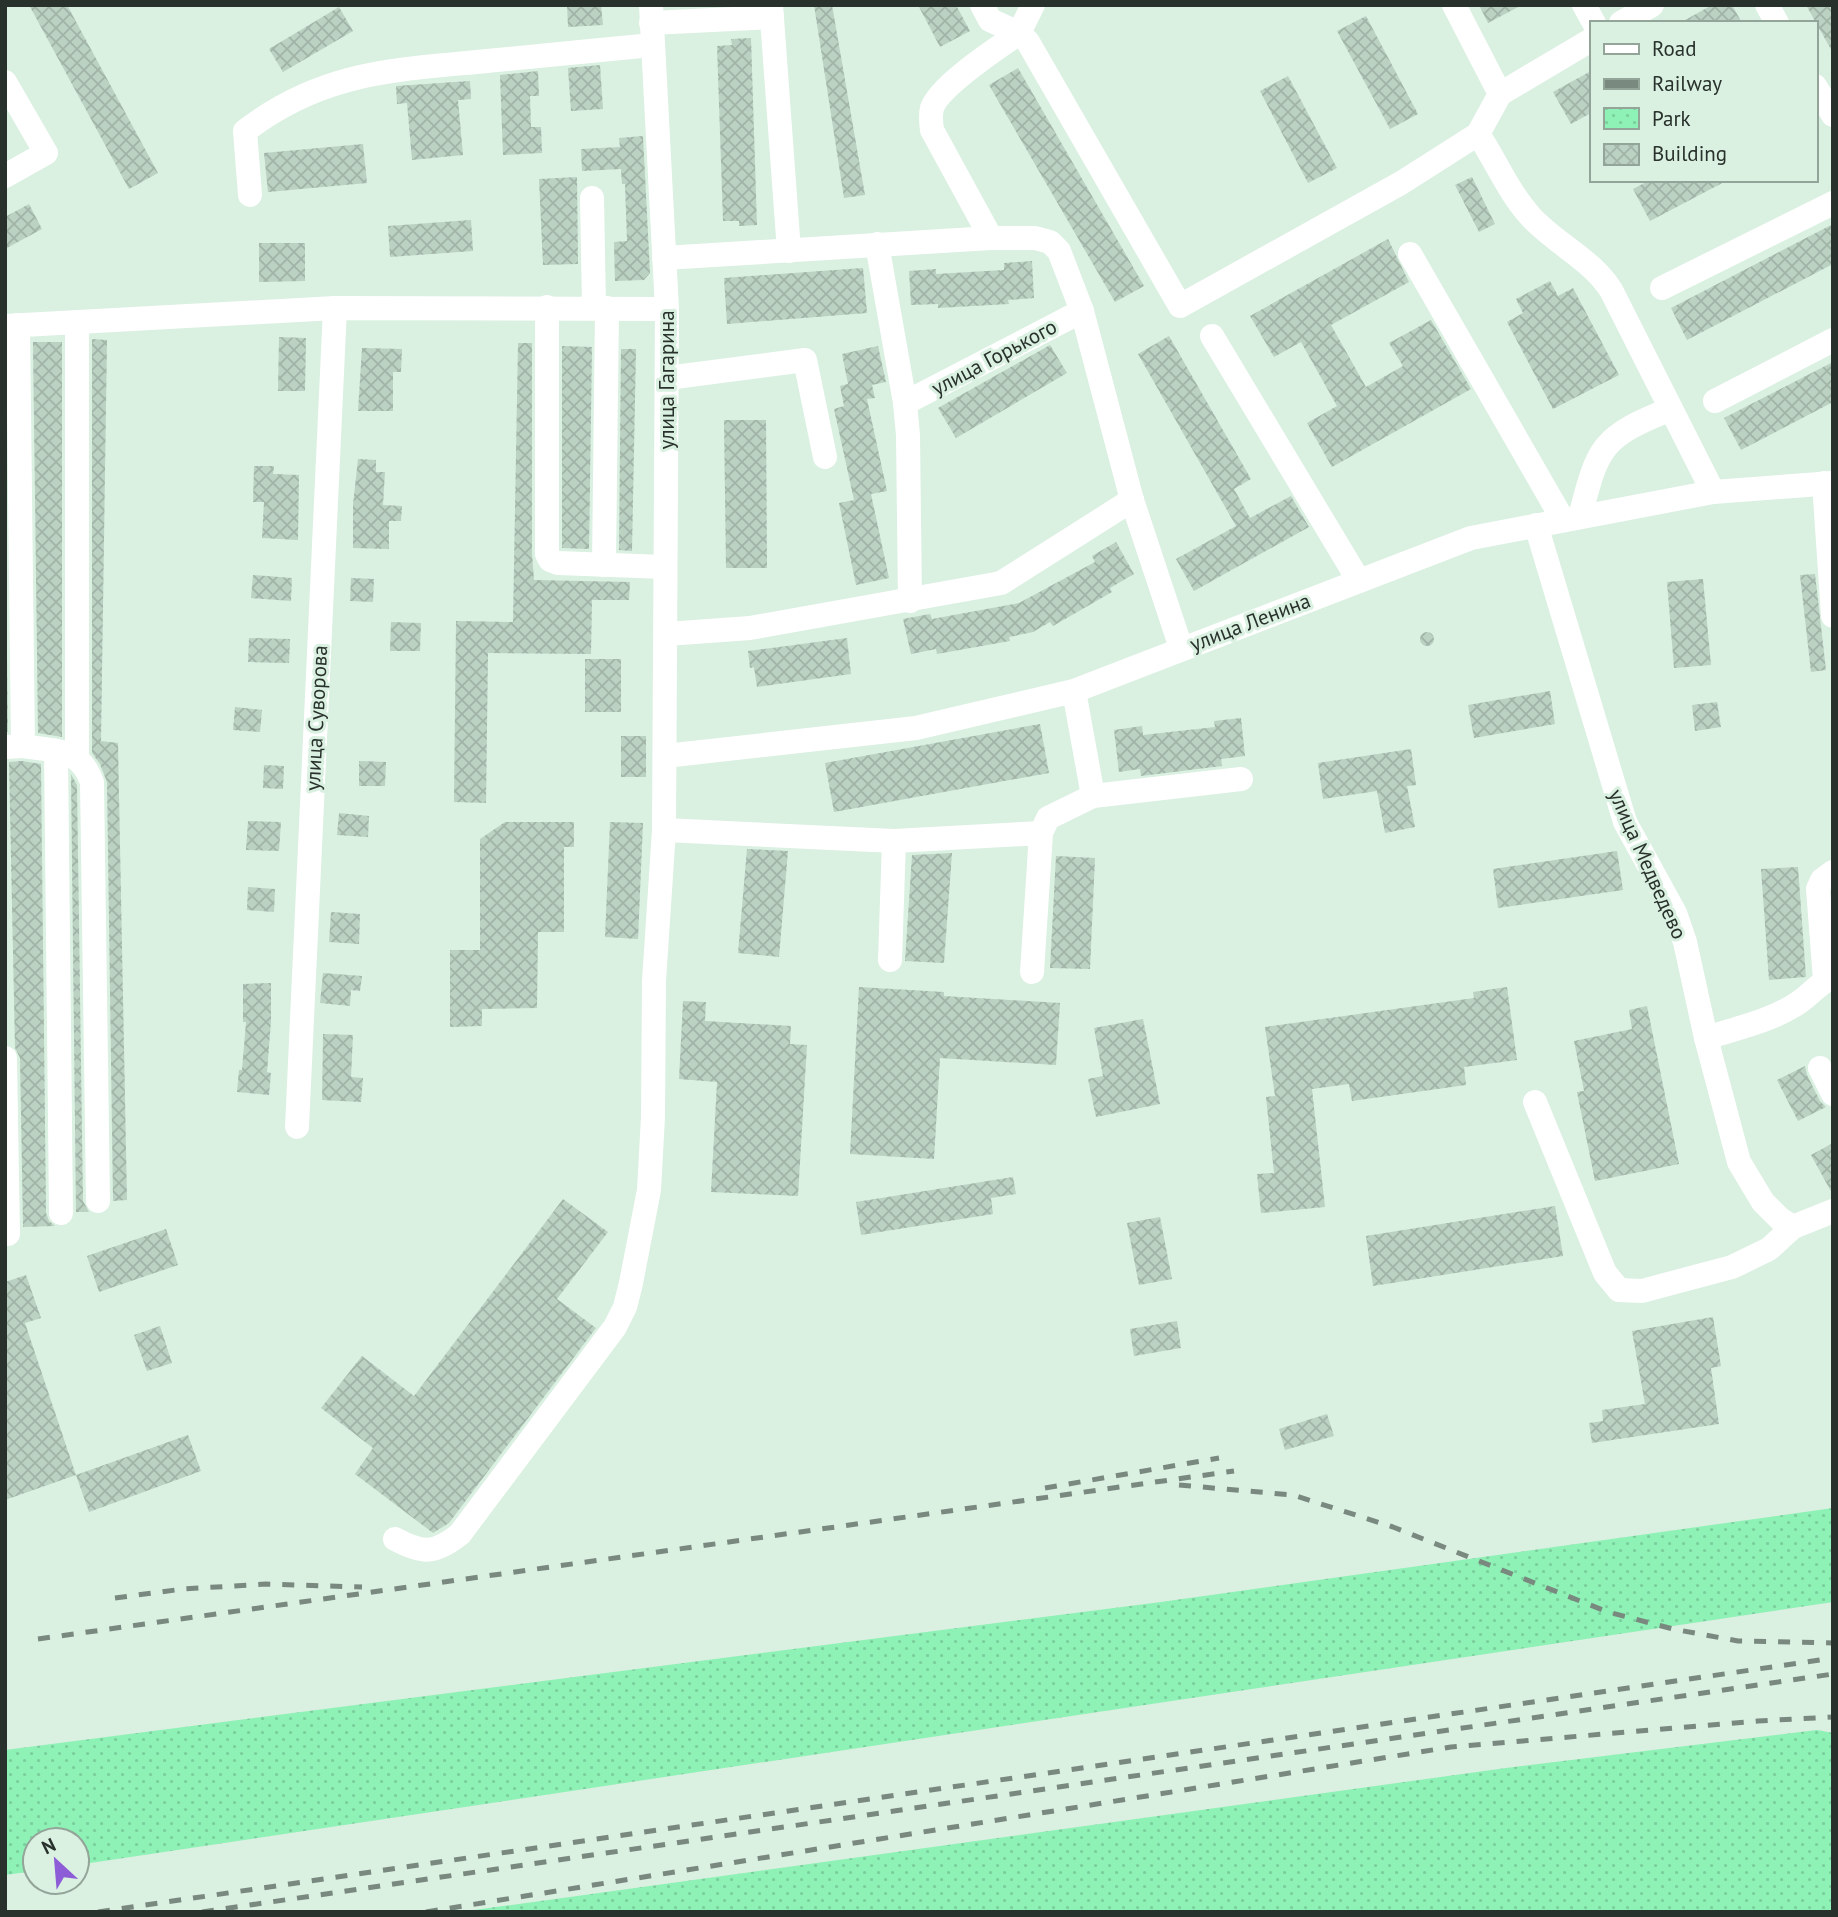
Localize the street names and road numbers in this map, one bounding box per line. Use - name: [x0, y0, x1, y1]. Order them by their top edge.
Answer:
- street label: улица Гагарина: [653, 310, 680, 450]
- street label: улица Горького: [927, 313, 1061, 401]
- street label: улица Ленина: [1186, 587, 1314, 657]
- street label: улица Суворова: [299, 644, 333, 792]
- street label: улица Медведево: [1603, 785, 1693, 943]

